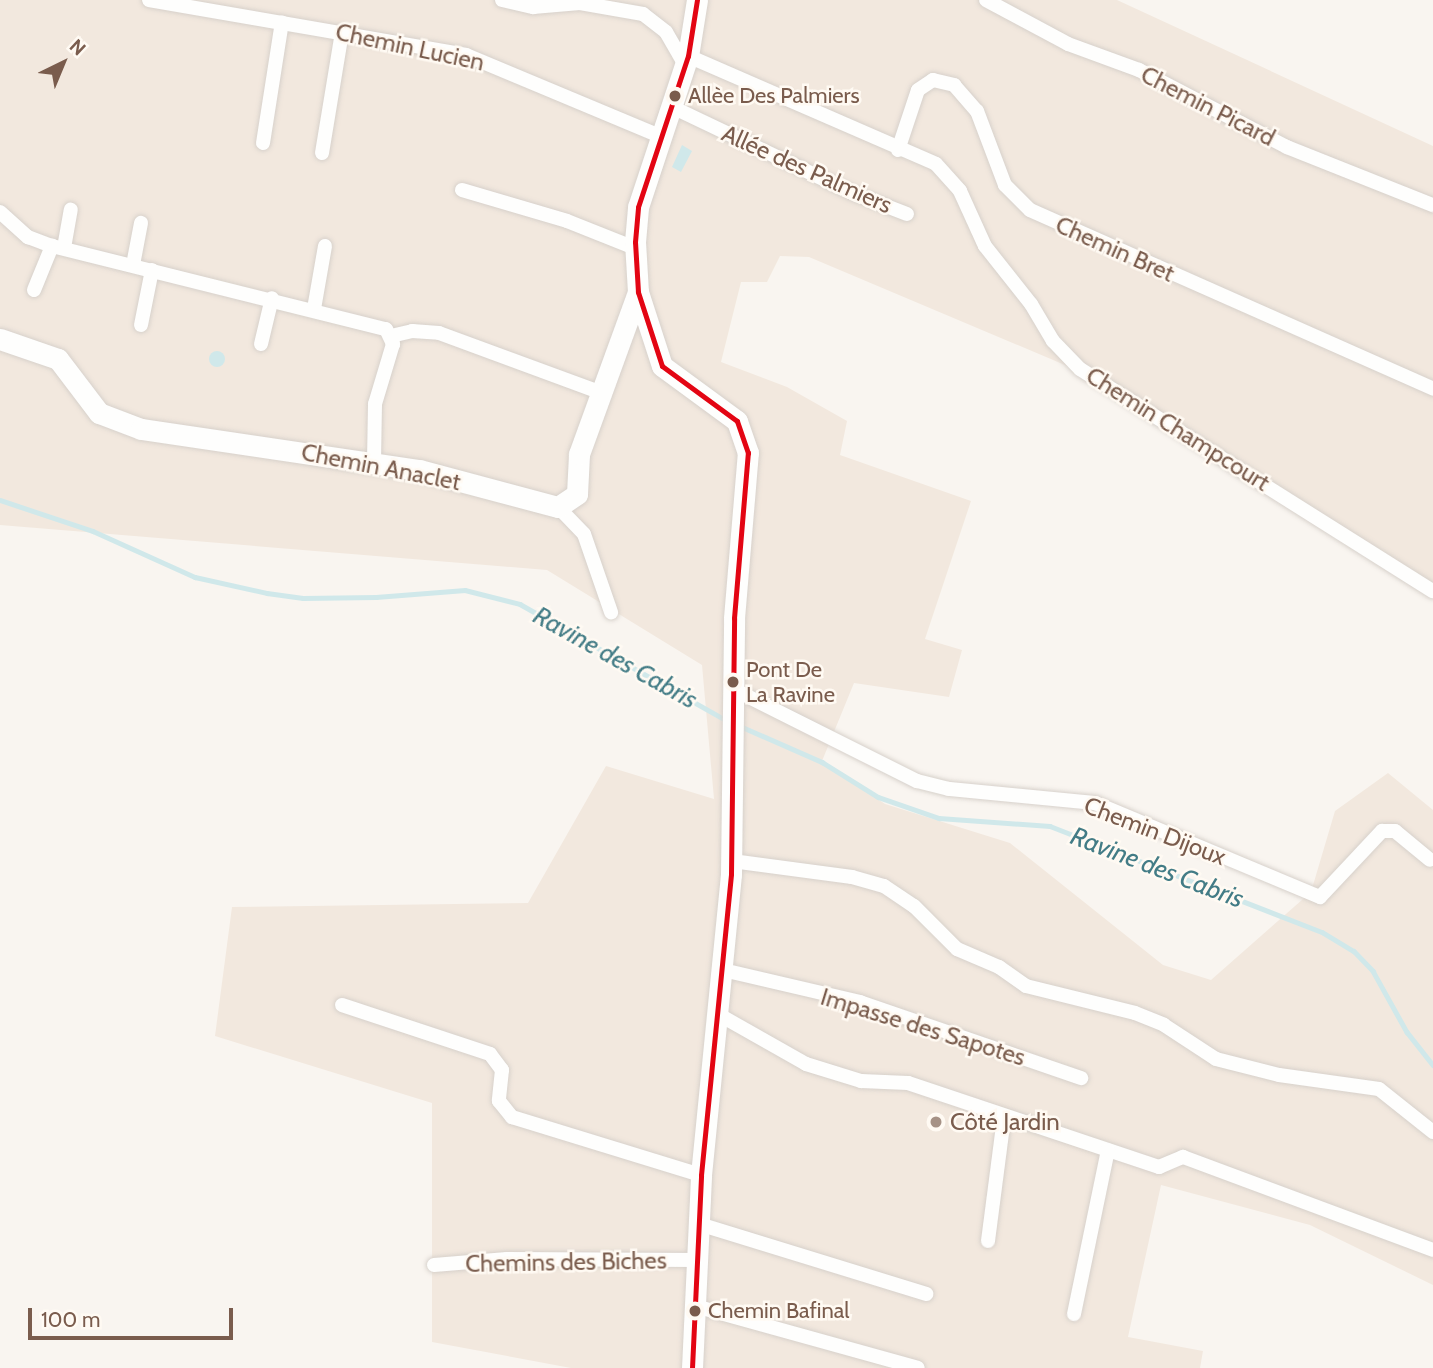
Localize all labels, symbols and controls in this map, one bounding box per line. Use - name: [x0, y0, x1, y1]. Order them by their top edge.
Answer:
- street label: Chemin Lucien: [333, 17, 487, 77]
- north arrow: [28, 28, 98, 98]
- text: N: [65, 34, 90, 60]
- street label: Chemin Picard: [1136, 60, 1280, 152]
- place label: Allèe Des Palmiers: [688, 83, 860, 109]
- marker: Allèe Des Palmiers: [668, 89, 682, 103]
- street label: Allée des Palmiers: [717, 119, 897, 219]
- street label: Chemin Bret: [1051, 210, 1179, 288]
- street label: Chemin Champcourt: [1081, 361, 1275, 497]
- street label: Chemin Anaclet: [299, 437, 463, 497]
- water label: Ravine des Cabris: [528, 600, 702, 716]
- place label: Pont De La Ravine: [746, 656, 835, 708]
- marker: Pont De La Ravine: [726, 675, 740, 689]
- street label: Chemin Dijoux: [1080, 791, 1230, 871]
- water label: Ravine des Cabris: [1066, 821, 1248, 915]
- street label: Impasse des Sapotes: [817, 982, 1029, 1072]
- place label: Côté Jardin: [950, 1108, 1060, 1136]
- marker: Côté Jardin: [928, 1114, 944, 1130]
- street label: Chemins des Biches: [465, 1246, 667, 1278]
- scale bar: [32, 1294, 236, 1338]
- place label: Chemin Bafinal: [708, 1298, 850, 1324]
- marker: Chemin Bafinal: [688, 1304, 702, 1318]
- text: 100 m: [41, 1307, 100, 1332]

